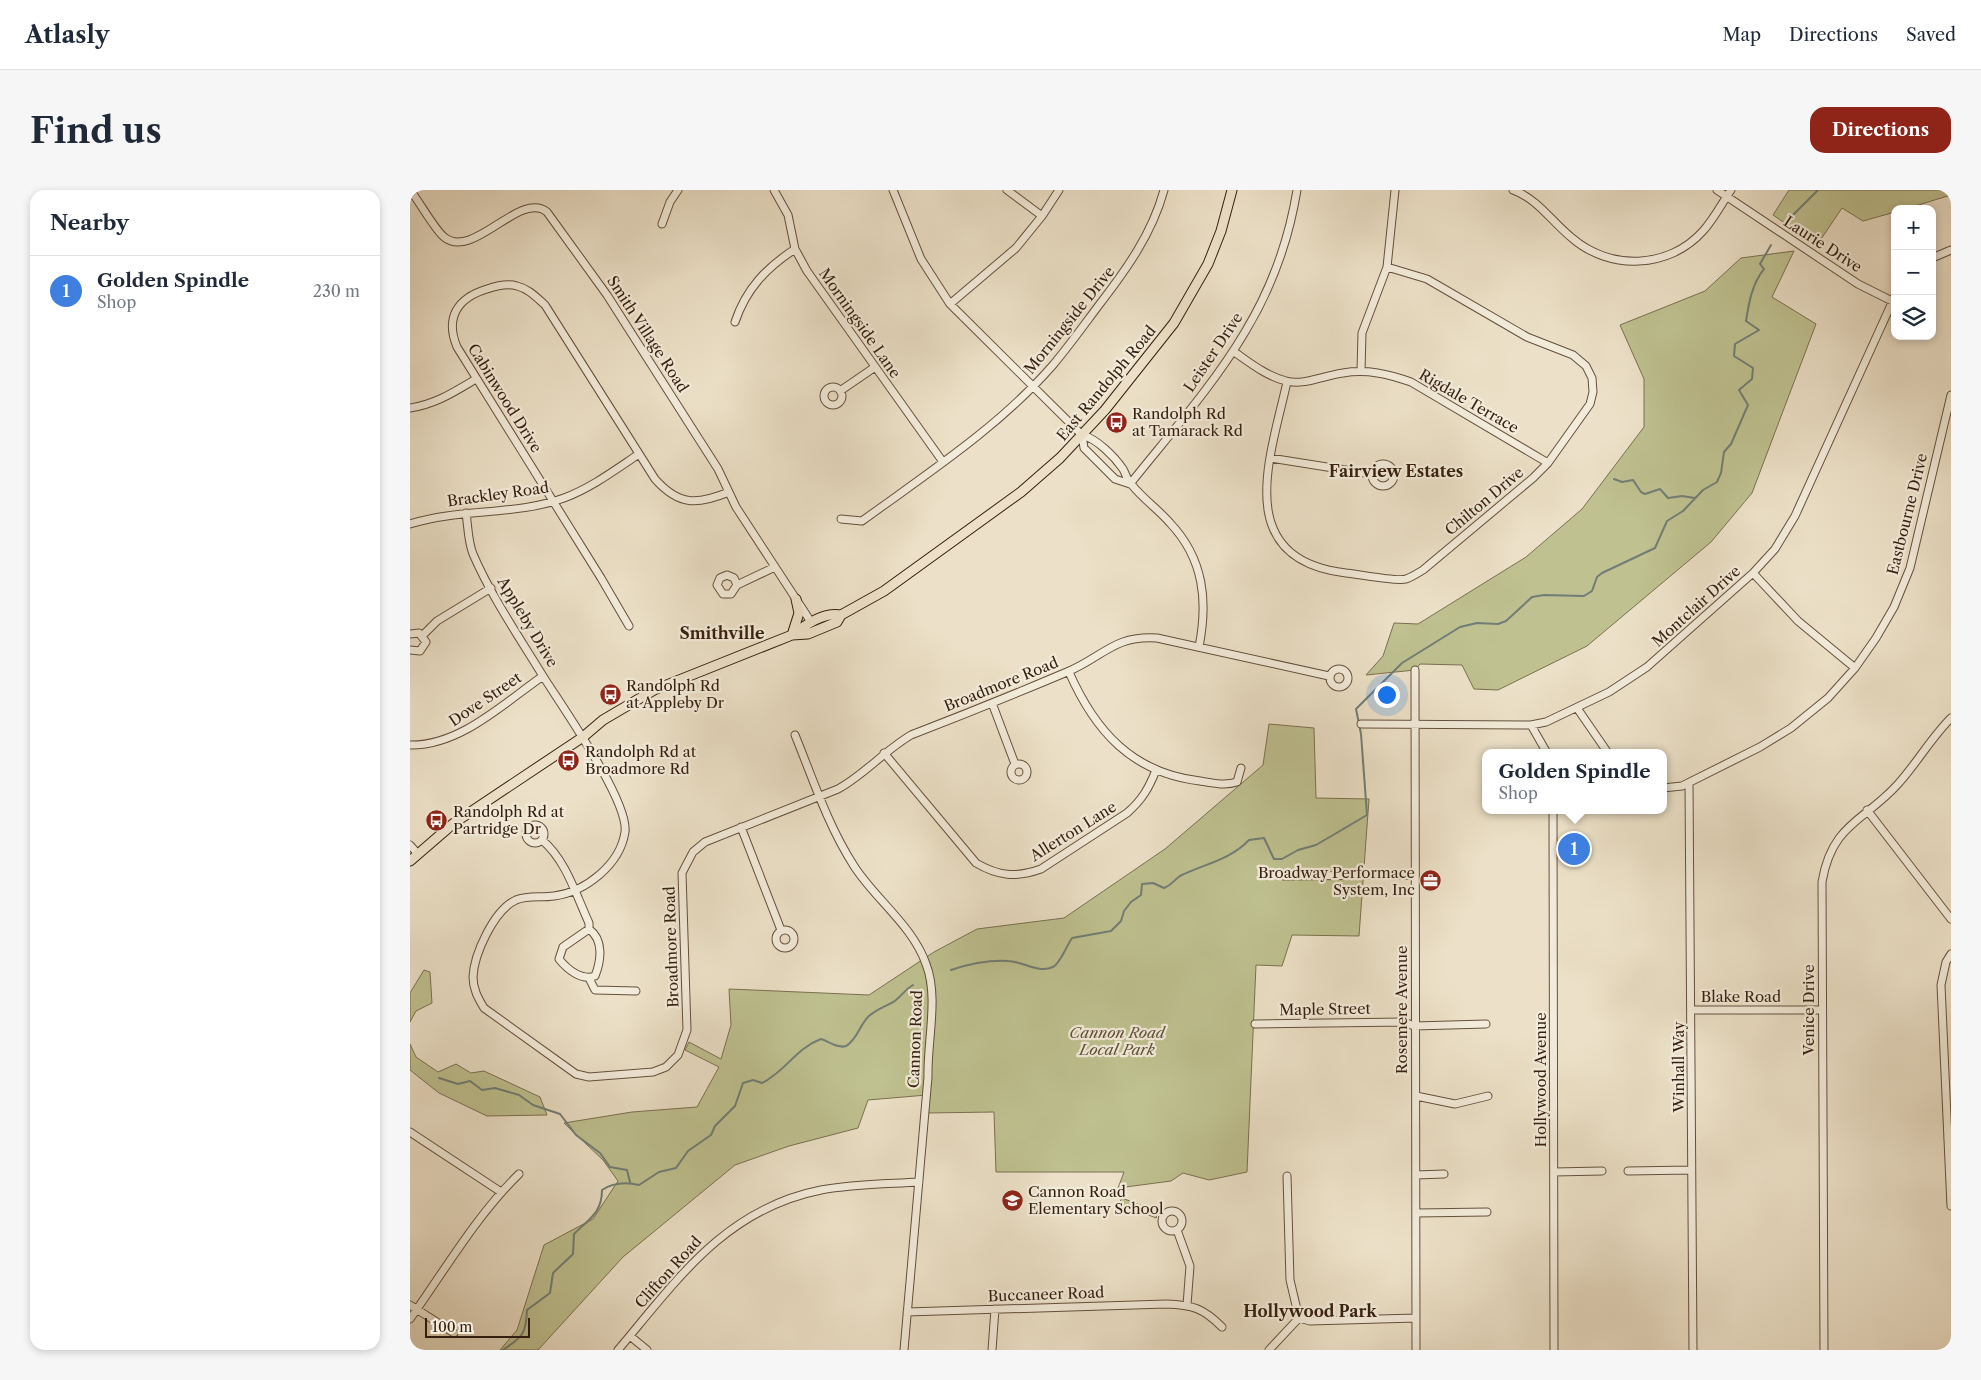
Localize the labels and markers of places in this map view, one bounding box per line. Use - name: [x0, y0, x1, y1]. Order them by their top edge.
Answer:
- place label: Randolph Rd at Tamarack Rd: [1132, 404, 1243, 440]
- bus stop icon: Randolph Rd at Tamarack Rd: [1104, 410, 1128, 434]
- place label: Randolph Rd at Appleby Dr: [626, 676, 725, 712]
- bus stop icon: Randolph Rd at Appleby Dr: [598, 682, 622, 706]
- place label: Randolph Rd at Broadmore Rd: [585, 742, 697, 778]
- bus stop icon: Randolph Rd at Broadmore Rd: [557, 748, 581, 772]
- place label: Randolph Rd at Partridge Dr: [453, 802, 565, 838]
- bus stop icon: Randolph Rd at Partridge Dr: [425, 808, 449, 832]
- pin: 1: [1558, 830, 1590, 868]
- place label: Broadway Performace System, Inc: [1258, 863, 1415, 899]
- office icon: Broadway Performace System, Inc: [1419, 869, 1443, 893]
- place label: Cannon Road Elementary School: [1028, 1182, 1164, 1218]
- school or university icon: Cannon Road Elementary School: [1000, 1188, 1024, 1212]

